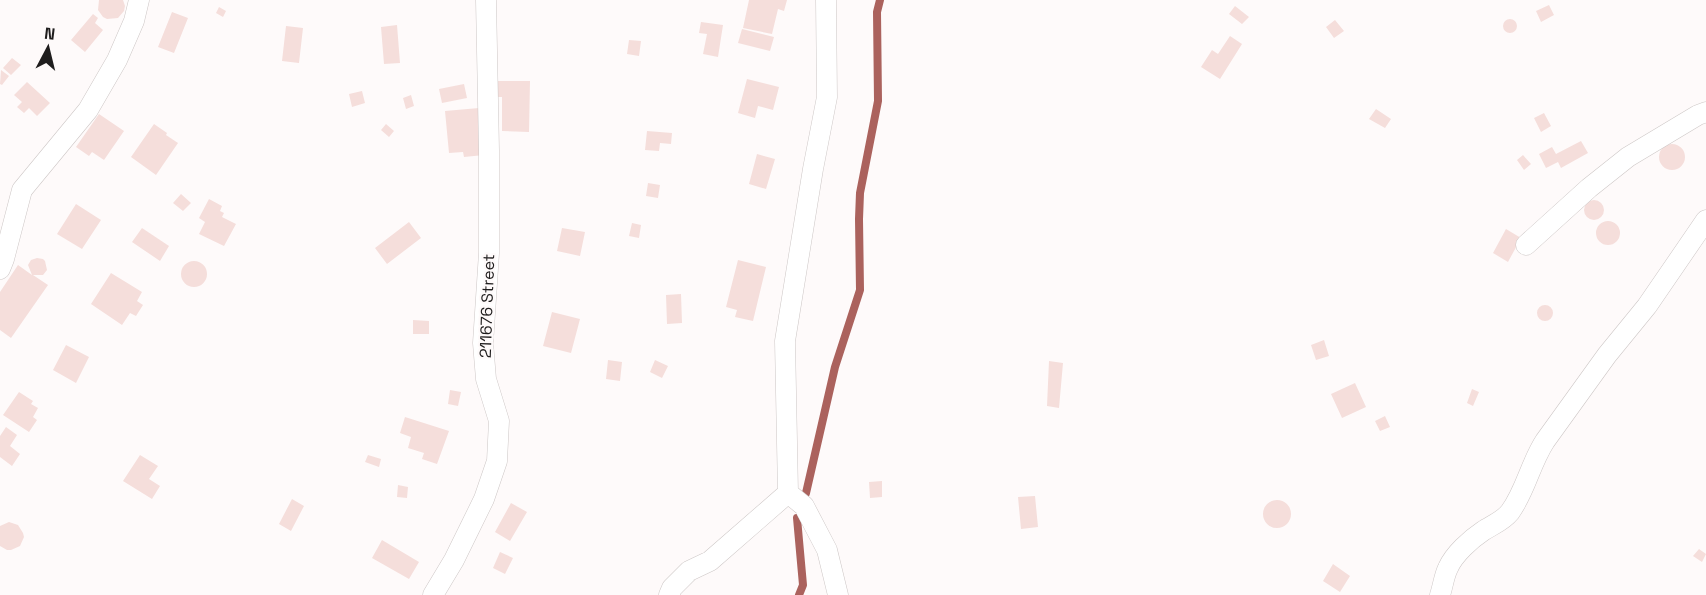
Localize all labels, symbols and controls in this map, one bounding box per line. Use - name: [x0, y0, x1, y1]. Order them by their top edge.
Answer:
- north arrow: [18, 18, 78, 78]
- text: N: [43, 23, 56, 45]
- street label: 211676 Street: [475, 254, 499, 358]

